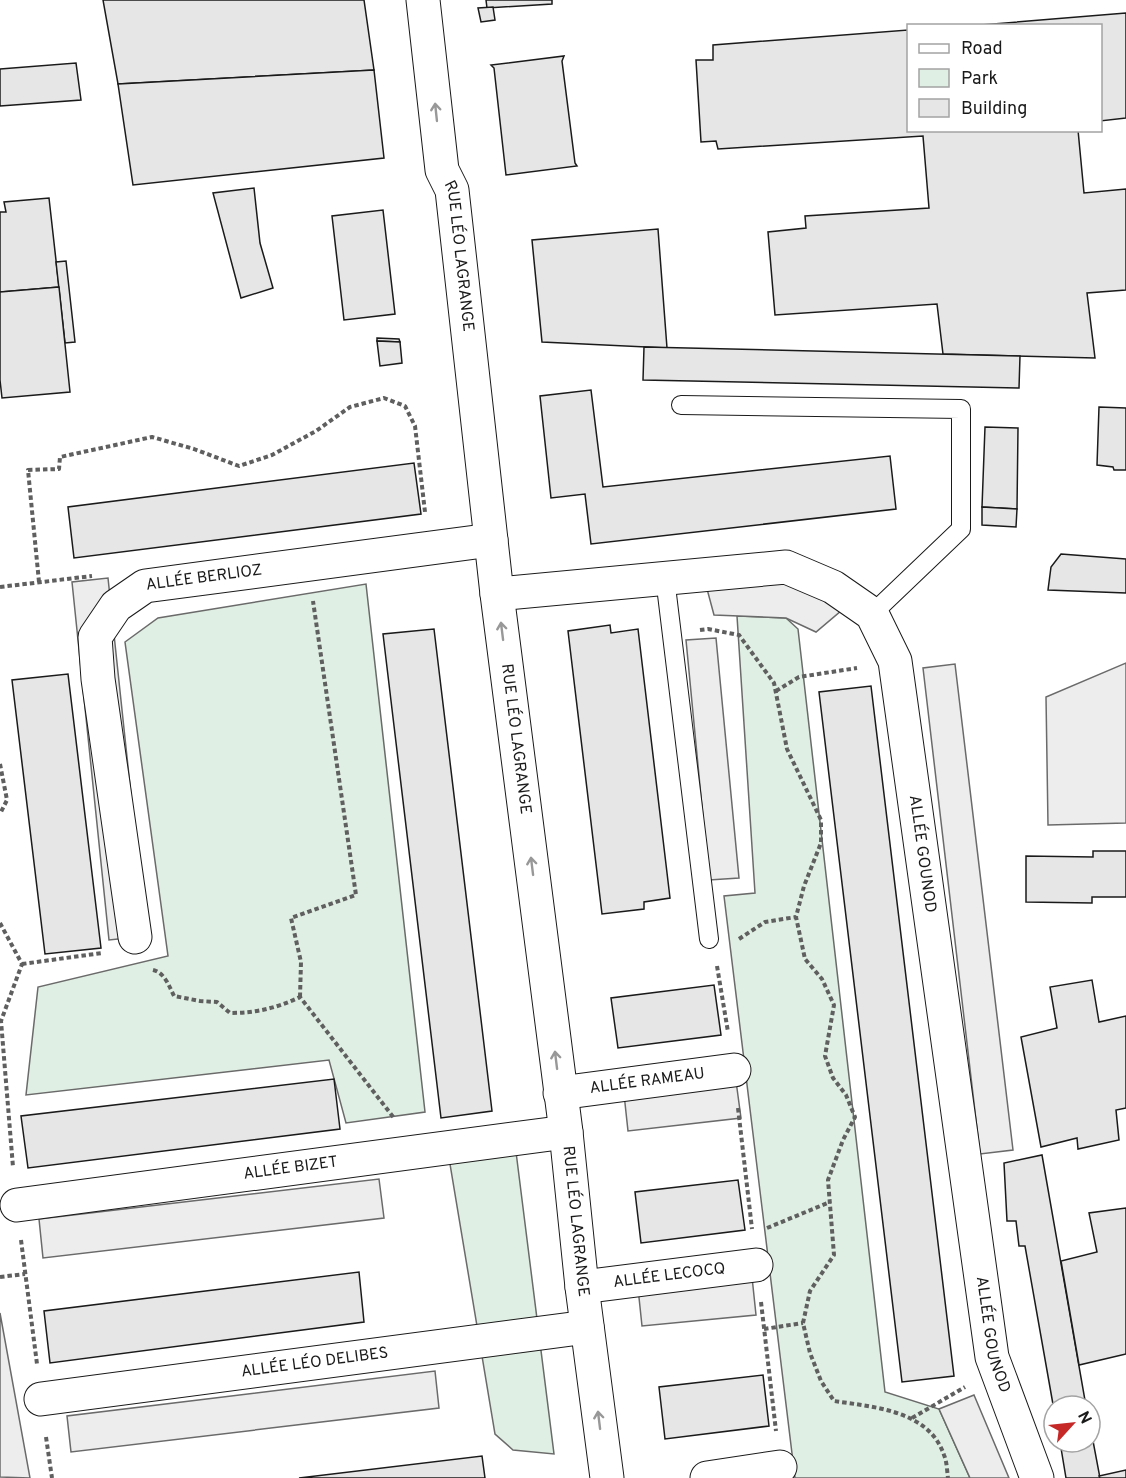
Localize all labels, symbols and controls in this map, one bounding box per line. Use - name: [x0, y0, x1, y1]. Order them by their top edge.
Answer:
- legend: [907, 24, 1102, 132]
- text: Road: [961, 38, 1003, 61]
- text: Park: [961, 68, 998, 91]
- text: Building: [961, 98, 1027, 121]
- one-way arrow: [430, 103, 441, 123]
- street label: RUE LÉO LAGRANGE: [439, 177, 478, 333]
- street label: ALLÉE BERLIOZ: [145, 561, 263, 596]
- one-way arrow: [496, 622, 507, 641]
- street label: RUE LÉO LAGRANGE: [496, 662, 535, 815]
- street label: ALLÉE GOUNOD: [904, 794, 940, 914]
- one-way arrow: [526, 857, 537, 877]
- one-way arrow: [550, 1050, 561, 1070]
- street label: ALLÉE RAMEAU: [589, 1064, 706, 1099]
- street label: RUE LÉO LAGRANGE: [557, 1145, 593, 1298]
- street label: ALLÉE BIZET: [242, 1152, 339, 1185]
- street label: ALLÉE LECOCQ: [612, 1259, 727, 1293]
- street label: ALLÉE GOUNOD: [971, 1275, 1014, 1396]
- street label: ALLÉE LÉO DELIBES: [240, 1343, 389, 1383]
- north arrow: [1042, 1394, 1102, 1454]
- text: N: [1072, 1408, 1095, 1428]
- one-way arrow: [594, 1411, 605, 1430]

